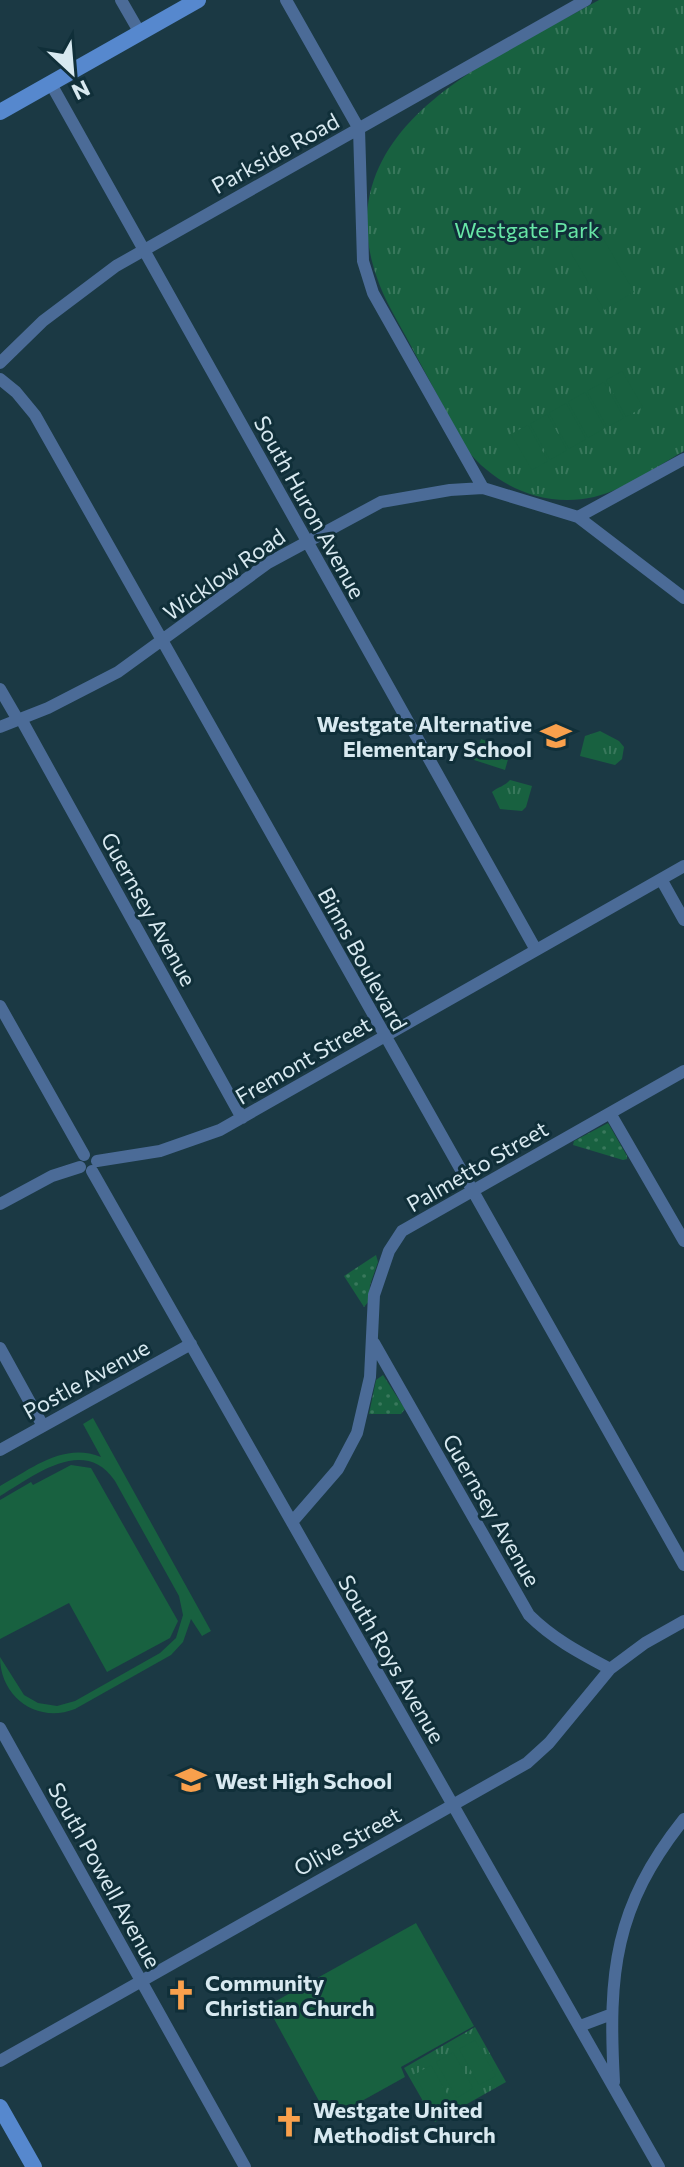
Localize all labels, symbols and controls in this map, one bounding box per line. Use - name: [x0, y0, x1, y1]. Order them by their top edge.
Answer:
- north arrow: [32, 32, 112, 112]
- text: N: [68, 75, 94, 106]
- street label: Parkside Road: [207, 107, 343, 199]
- park label: Westgate Park: [454, 216, 600, 243]
- street label: South Huron Avenue: [249, 411, 371, 603]
- street label: Wicklow Road: [158, 522, 290, 626]
- place label: Westgate Alternative Elementary School: [316, 710, 532, 762]
- school or university icon: Westgate Alternative Elementary School: [539, 719, 573, 753]
- street label: Guernsey Avenue: [96, 827, 202, 991]
- street label: Binns Boulevard: [313, 883, 413, 1035]
- street label: Fremont Street: [230, 1010, 376, 1110]
- street label: Palmetto Street: [401, 1115, 553, 1217]
- street label: Postle Avenue: [18, 1333, 154, 1425]
- street label: Guernsey Avenue: [437, 1429, 547, 1591]
- street label: South Roys Avenue: [333, 1570, 451, 1748]
- school or university icon: West High School: [174, 1763, 208, 1797]
- place label: West High School: [215, 1767, 392, 1794]
- street label: South Powell Avenue: [43, 1778, 167, 1972]
- street label: Olive Street: [289, 1801, 405, 1881]
- place label: Community Christian Church: [205, 1969, 375, 2021]
- church icon: Community Christian Church: [164, 1978, 198, 2012]
- place label: Westgate United Methodist Church: [313, 2096, 496, 2148]
- church icon: Westgate United Methodist Church: [272, 2105, 306, 2139]

